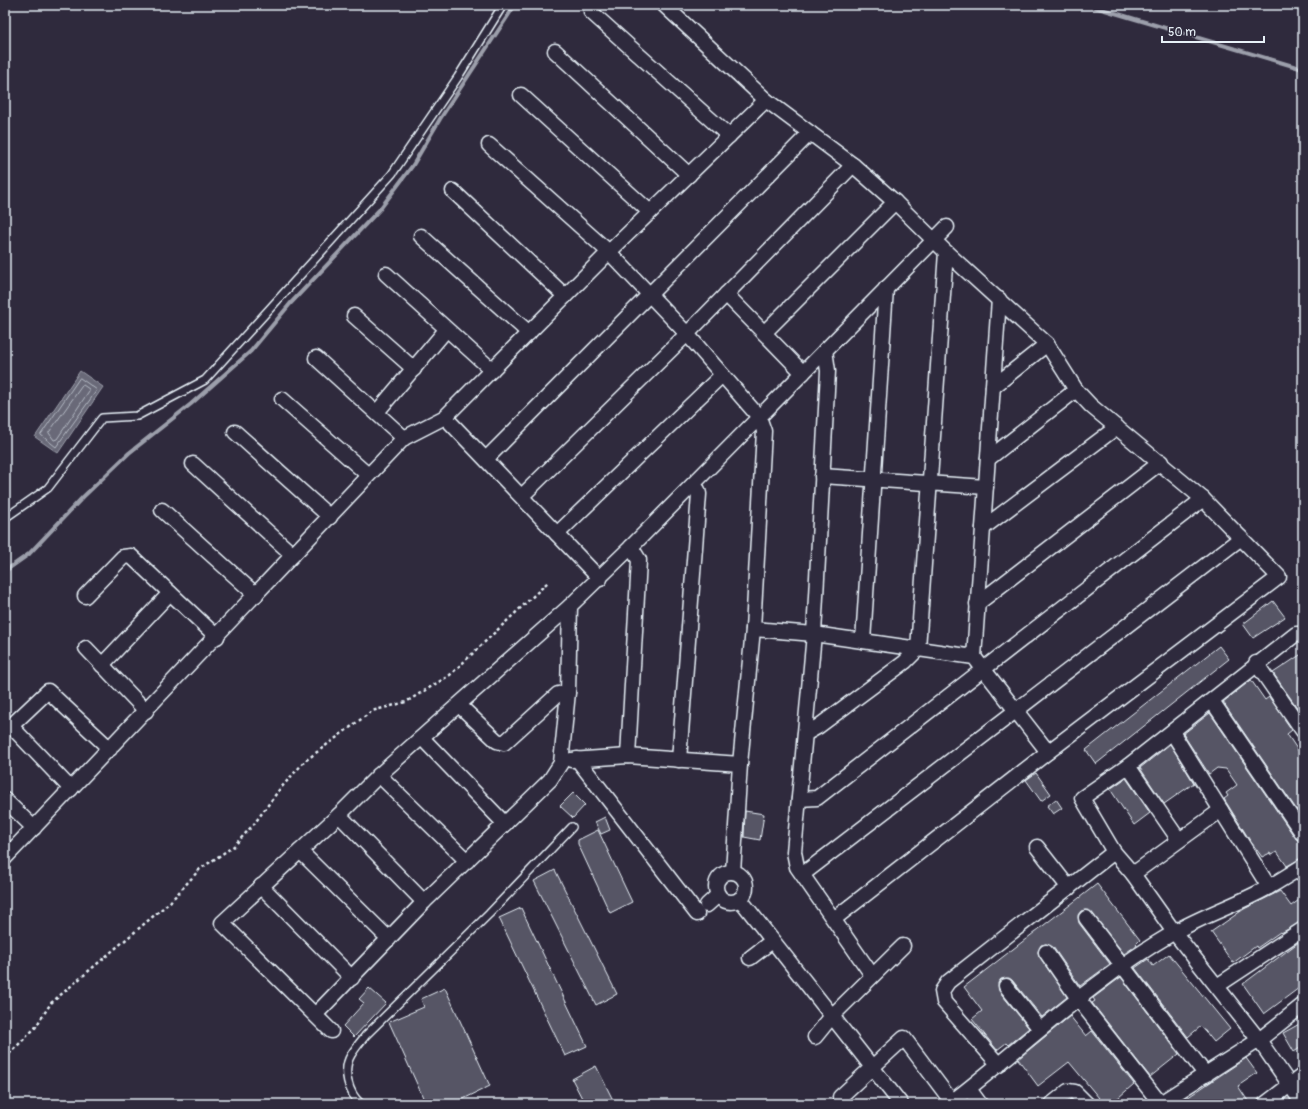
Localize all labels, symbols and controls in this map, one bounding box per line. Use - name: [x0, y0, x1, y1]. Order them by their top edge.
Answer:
- scale bar: [1162, 18, 1264, 44]
- text: 50 m: [1168, 25, 1196, 40]

